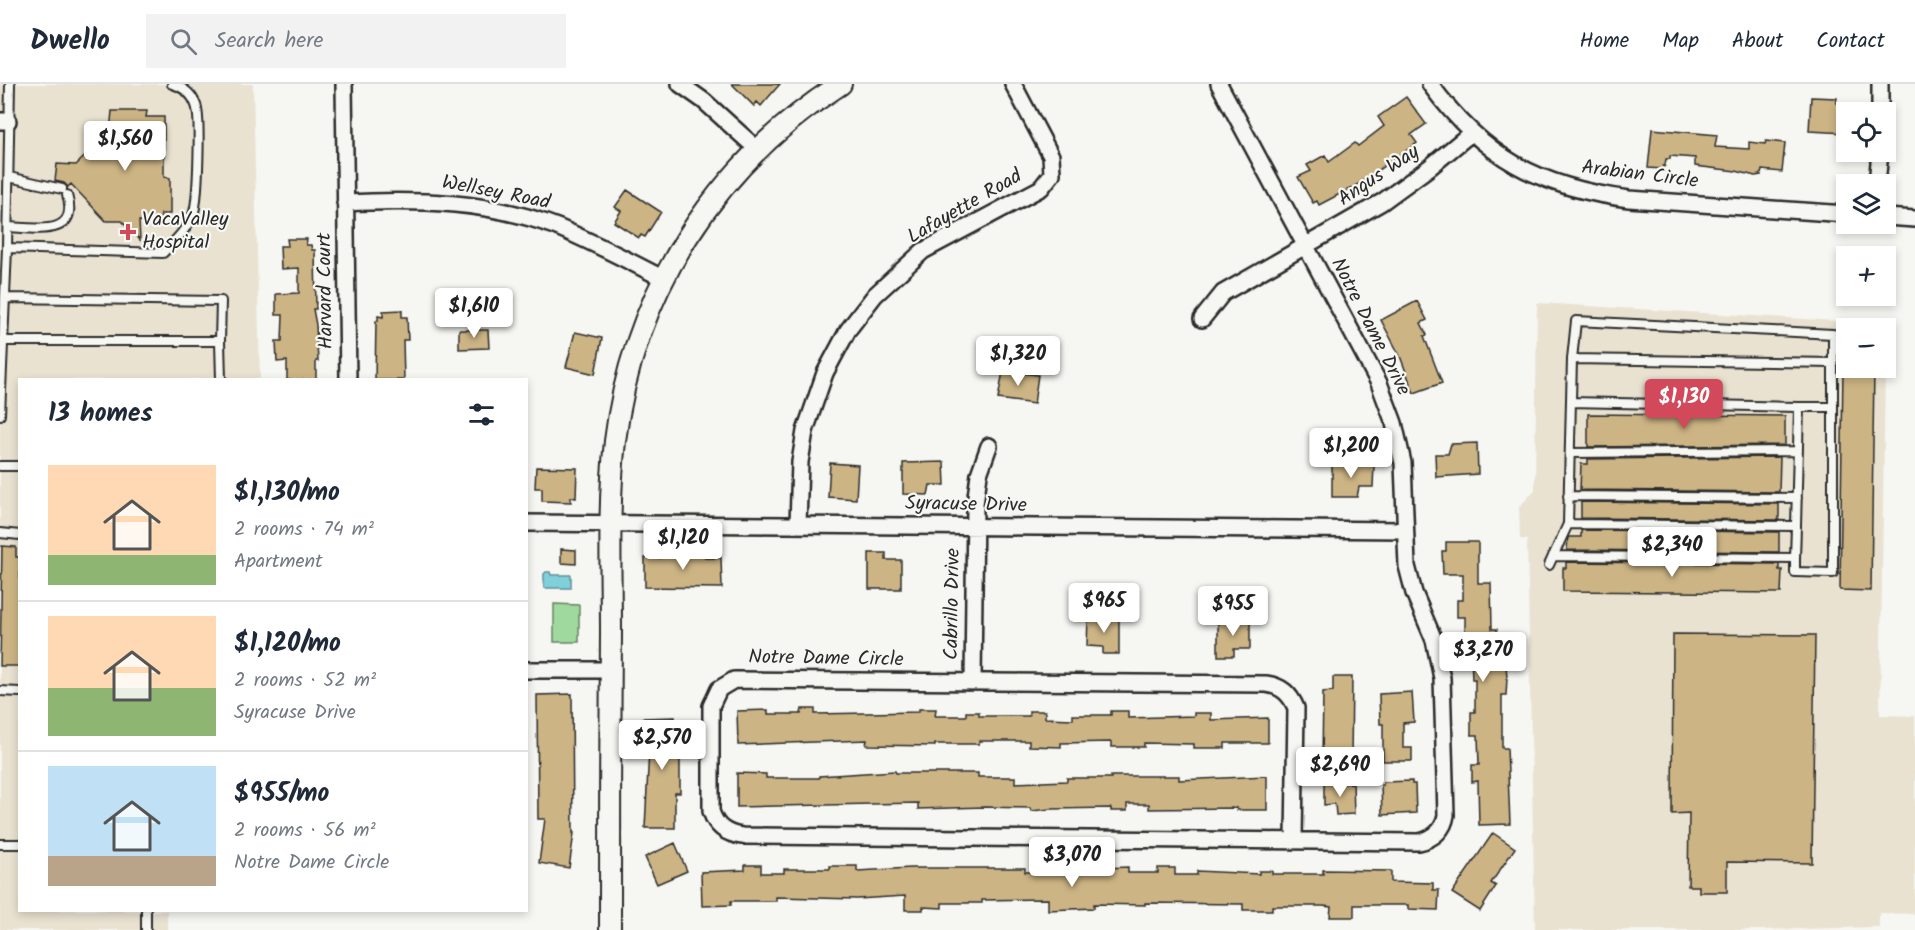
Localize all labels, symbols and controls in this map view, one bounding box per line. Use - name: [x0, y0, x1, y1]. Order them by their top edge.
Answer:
- search box: [146, 14, 566, 68]
- text: Dwello: [30, 19, 110, 64]
- text: Search here: [215, 24, 323, 59]
- icon: search: [167, 25, 200, 58]
- text: Home: [1580, 25, 1629, 58]
- text: Map: [1662, 25, 1699, 58]
- text: About: [1732, 25, 1783, 58]
- text: Contact: [1816, 25, 1885, 58]
- map controls: [1836, 102, 1896, 378]
- button: locate: [1836, 102, 1896, 162]
- pin: $1,560: [76, 121, 174, 172]
- text: $1,560: [98, 124, 152, 156]
- street label: Angus Way: [1332, 136, 1427, 215]
- street label: Arabian Circle: [1580, 152, 1700, 198]
- street label: Lafayette Road: [901, 161, 1029, 253]
- street label: Wellsey Road: [439, 167, 554, 219]
- button: layers: [1836, 174, 1896, 234]
- place label: VacaValley Hospital: [142, 204, 229, 259]
- marker: VacaValley Hospital: [119, 223, 137, 241]
- street label: Harvard Court: [309, 232, 343, 350]
- button: +: [1836, 246, 1896, 306]
- street label: Notre Dame Drive: [1321, 252, 1419, 402]
- pin: $1,610: [425, 288, 523, 339]
- text: $1,610: [449, 291, 499, 323]
- button: −: [1836, 318, 1896, 378]
- pin: $1,320: [969, 336, 1067, 387]
- text: $1,320: [990, 339, 1046, 371]
- pin: $1,130: [1635, 379, 1733, 430]
- text: $1,130: [1659, 382, 1709, 414]
- text: 13 homes: [48, 393, 153, 435]
- icon: filters: [465, 398, 498, 431]
- pin: $1,200: [1302, 428, 1400, 479]
- text: $1,200: [1323, 431, 1379, 463]
- text: $1,130/mo: [234, 472, 340, 514]
- street label: Syracuse Drive: [905, 488, 1027, 522]
- icon: home: [96, 489, 168, 561]
- text: 2 rooms · 74 m²: [234, 514, 374, 546]
- pin: $1,120: [634, 520, 732, 571]
- text: $1,120: [657, 523, 709, 555]
- pin: $2,340: [1623, 527, 1721, 578]
- text: $2,340: [1642, 530, 1702, 562]
- text: Apartment: [234, 546, 323, 578]
- street label: Cabrillo Drive: [936, 548, 970, 660]
- pin: $965: [1068, 583, 1140, 634]
- text: $965: [1083, 586, 1125, 618]
- pin: $955: [1197, 586, 1269, 637]
- text: $955: [1212, 589, 1254, 621]
- text: $1,120/mo: [234, 623, 341, 665]
- pin: $3,270: [1434, 632, 1532, 683]
- text: $3,270: [1453, 635, 1513, 667]
- icon: home: [96, 640, 168, 712]
- street label: Notre Dame Circle: [748, 642, 904, 676]
- text: 2 rooms · 52 m²: [234, 665, 376, 697]
- text: Syracuse Drive: [234, 697, 356, 729]
- pin: $2,570: [613, 720, 711, 771]
- text: $2,570: [633, 723, 691, 755]
- pin: $2,690: [1291, 747, 1389, 798]
- text: $2,690: [1310, 750, 1370, 782]
- text: $955/mo: [234, 773, 329, 815]
- icon: home: [96, 790, 168, 862]
- text: 2 rooms · 56 m²: [234, 815, 376, 847]
- pin: $3,070: [1023, 837, 1121, 888]
- text: $3,070: [1043, 840, 1101, 872]
- text: Notre Dame Circle: [234, 847, 389, 879]

